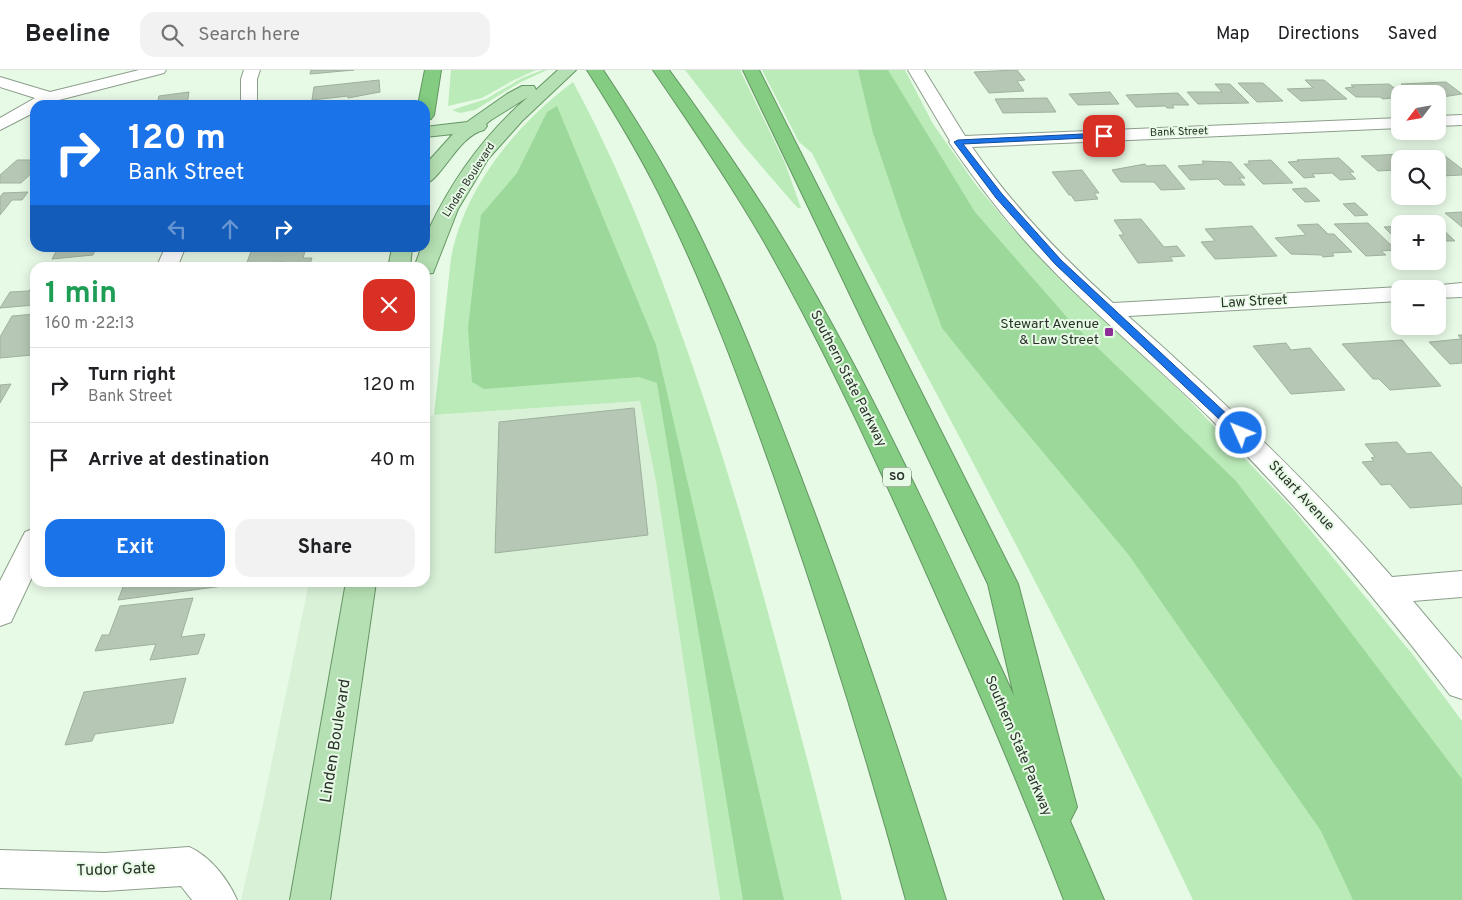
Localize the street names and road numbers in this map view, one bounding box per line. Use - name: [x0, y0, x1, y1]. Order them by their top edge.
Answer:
- street label: Bank Street: [1150, 124, 1208, 140]
- street label: Linden Boulevard: [440, 140, 498, 220]
- street label: Law Street: [1220, 292, 1288, 312]
- street label: Southern State Parkway: [806, 308, 890, 450]
- street label: Stuart Avenue: [1264, 458, 1338, 534]
- road number: SO: [883, 468, 911, 487]
- street label: Southern State Parkway: [981, 673, 1055, 819]
- street label: Linden Boulevard: [316, 678, 356, 804]
- street label: Tudor Gate: [76, 859, 156, 881]

